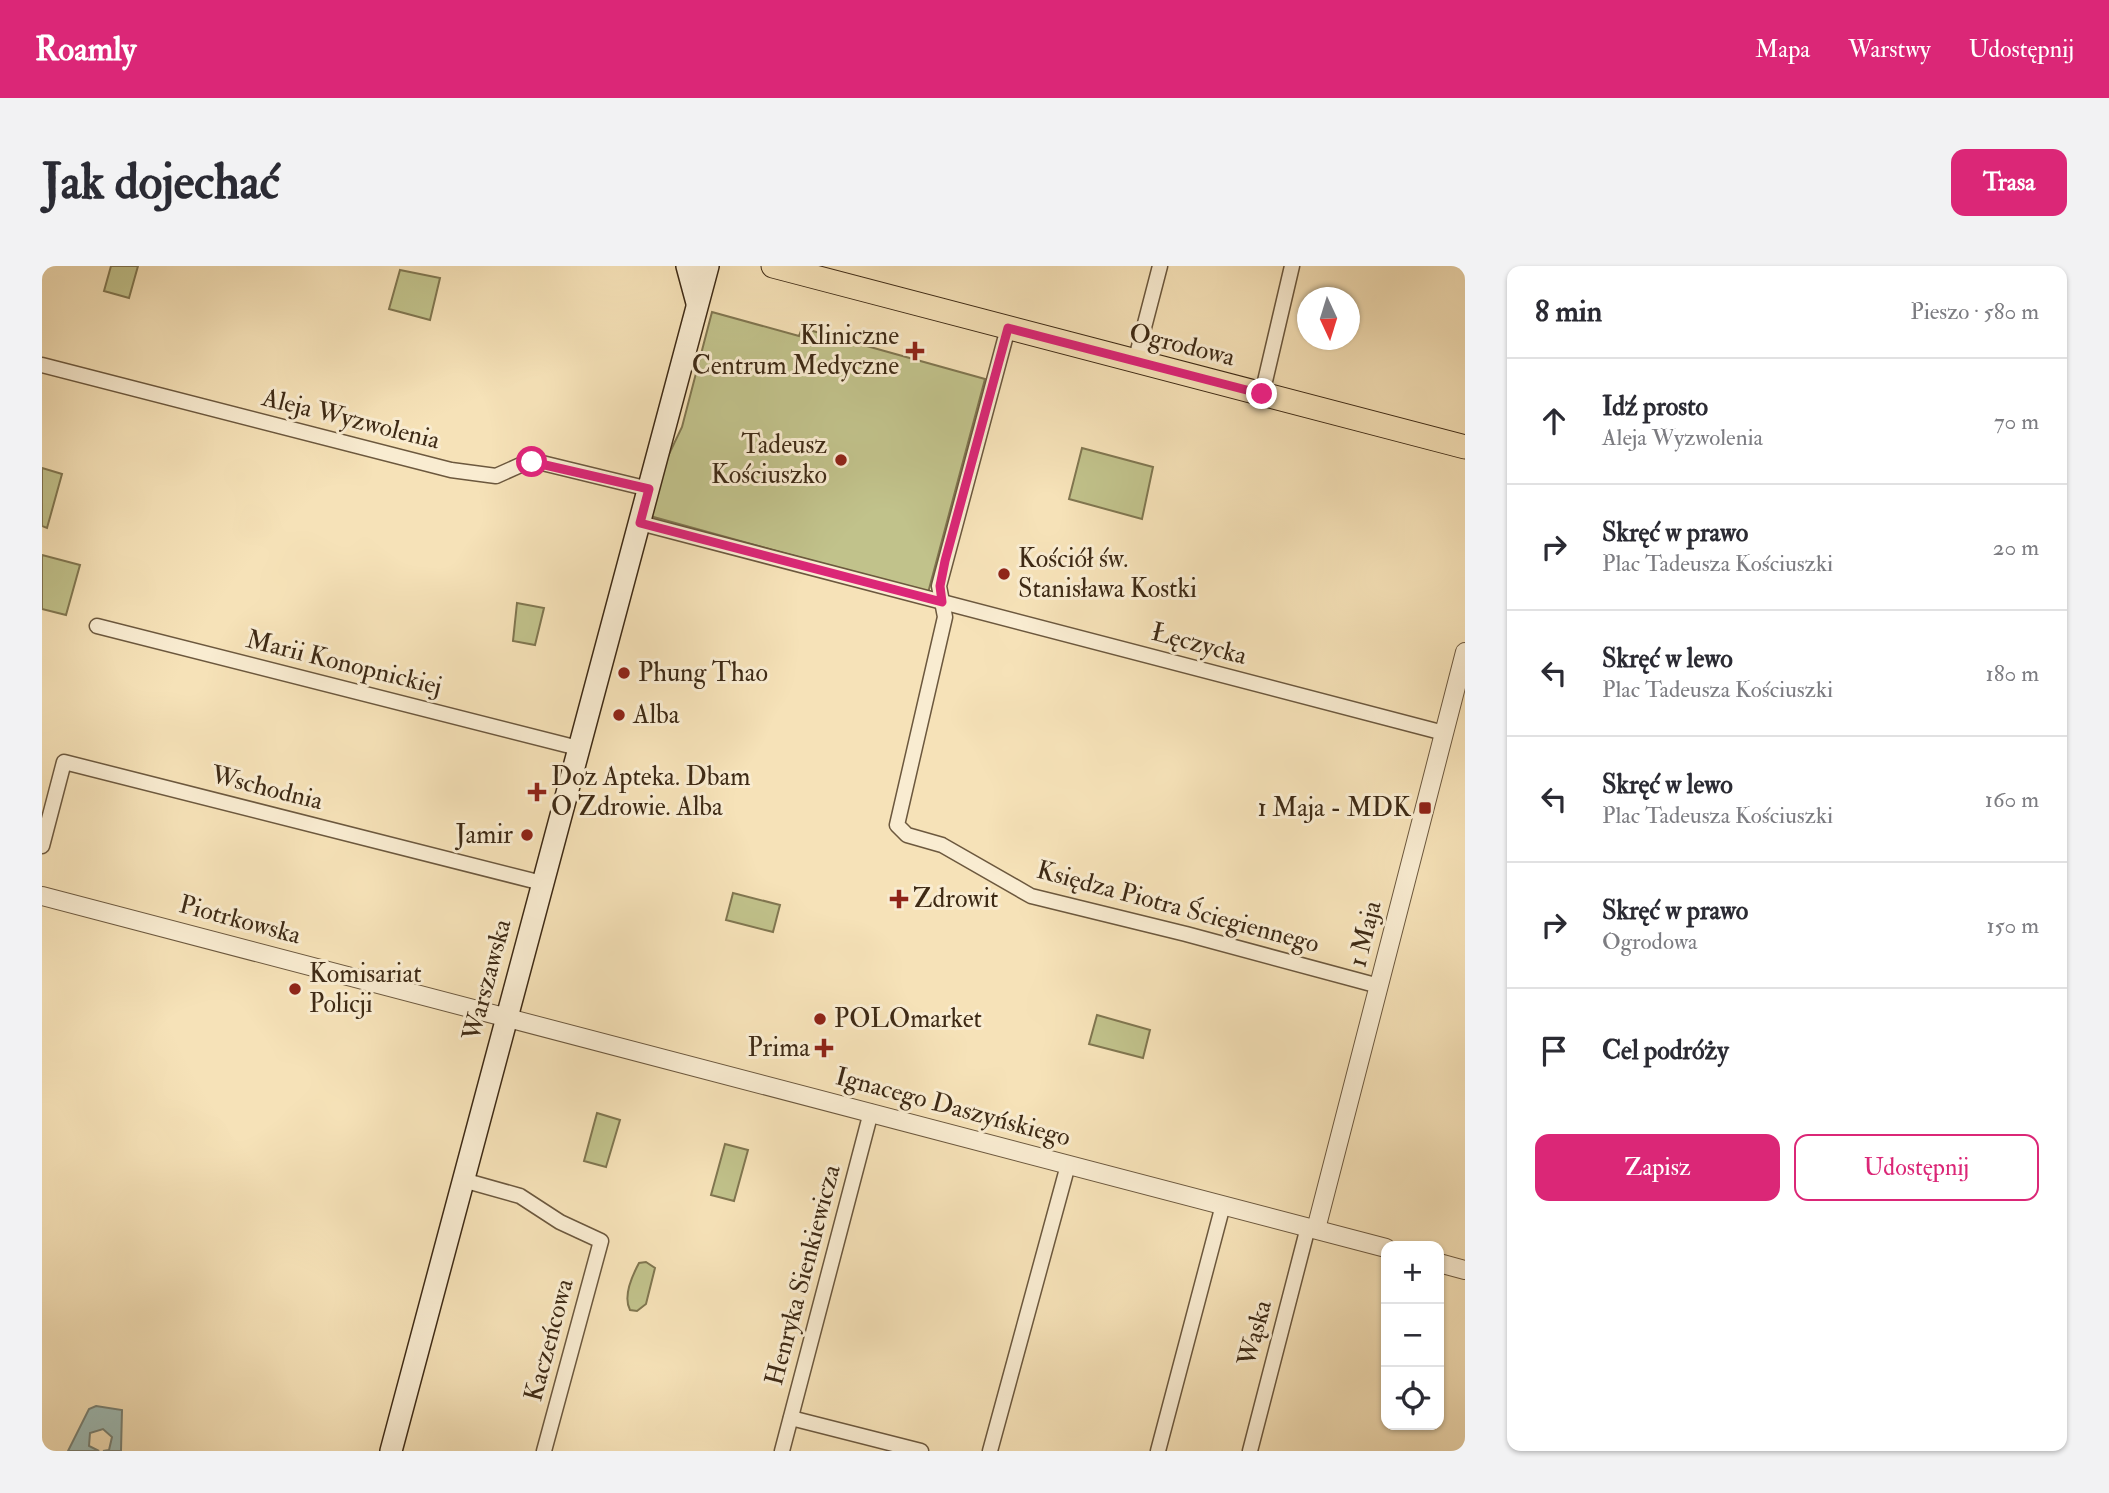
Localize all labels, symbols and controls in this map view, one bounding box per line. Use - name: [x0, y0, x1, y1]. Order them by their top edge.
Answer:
- text: Roamly: [35, 29, 136, 70]
- text: Mapa: [1755, 34, 1810, 65]
- text: Warstwy: [1848, 34, 1931, 65]
- text: Udostępnij: [1969, 34, 2074, 65]
- button: Trasa: [1951, 149, 2067, 216]
- text: Jak dojechać: [42, 152, 280, 213]
- north arrow: [1297, 287, 1360, 350]
- text: 8 min: [1535, 293, 1602, 330]
- text: Pieszo · 580 m: [1910, 297, 2039, 326]
- street label: Ogrodowa: [1126, 316, 1239, 374]
- place label: Kliniczne Centrum Medyczne: [692, 320, 899, 382]
- marker: Kliniczne Centrum Medyczne: [905, 341, 925, 361]
- route end: [1246, 378, 1277, 409]
- street label: Aleja Wyzwolenia: [258, 381, 444, 457]
- text: Idź prosto: [1602, 391, 1708, 423]
- icon: ahead: [1535, 402, 1573, 440]
- text: 70 m: [1994, 407, 2039, 436]
- text: Aleja Wyzwolenia: [1602, 423, 1763, 452]
- place label: Tadeusz Kościuszko: [711, 429, 827, 491]
- route start: [516, 446, 547, 477]
- marker: Tadeusz Kościuszko: [833, 452, 849, 468]
- text: Skręć w prawo: [1602, 517, 1748, 549]
- icon: right: [1535, 528, 1573, 566]
- text: 20 m: [1993, 533, 2039, 562]
- place label: Kościół św. Stanisława Kostki: [1018, 543, 1197, 605]
- text: Plac Tadeusza Kościuszki: [1602, 549, 1833, 578]
- marker: Kościół św. Stanisława Kostki: [996, 566, 1012, 582]
- street label: Łęczycka: [1148, 616, 1250, 672]
- street label: Marii Konopnickiej: [242, 623, 445, 704]
- text: Skręć w lewo: [1602, 643, 1733, 675]
- icon: left: [1535, 654, 1573, 692]
- place label: Phung Thao: [638, 657, 768, 689]
- text: 180 m: [1986, 659, 2039, 688]
- marker: Phung Thao: [616, 665, 632, 681]
- text: Plac Tadeusza Kościuszki: [1602, 675, 1833, 704]
- place label: Alba: [632, 699, 680, 731]
- marker: Alba: [611, 707, 627, 723]
- street label: Wschodnia: [207, 758, 326, 817]
- place label: Doz Apteka. Dbam O Zdrowie. Alba: [551, 761, 750, 823]
- text: Skręć w lewo: [1602, 769, 1733, 801]
- icon: left: [1535, 780, 1573, 818]
- marker: Doz Apteka. Dbam O Zdrowie. Alba: [529, 784, 545, 800]
- text: 160 m: [1985, 785, 2039, 814]
- place label: 1 Maja - MDK: [1258, 792, 1412, 824]
- marker: 1 Maja - MDK: [1417, 800, 1433, 816]
- text: Plac Tadeusza Kościuszki: [1602, 801, 1833, 830]
- place label: Jamir: [455, 819, 513, 851]
- marker: Jamir: [519, 827, 535, 843]
- street label: Księdza Piotra Ściegiennego: [1033, 852, 1323, 960]
- place label: Zdrowit: [913, 883, 998, 915]
- street label: Piotrkowska: [176, 888, 305, 952]
- marker: Zdrowit: [891, 891, 907, 907]
- text: Skręć w prawo: [1602, 895, 1748, 927]
- street label: 1 Maja: [1341, 897, 1389, 970]
- icon: right: [1535, 906, 1573, 944]
- text: 150 m: [1986, 911, 2039, 940]
- street label: Warszawska: [455, 916, 519, 1045]
- text: Ogrodowa: [1602, 927, 1697, 956]
- place label: Komisariat Policji: [309, 958, 422, 1020]
- marker: Komisariat Policji: [287, 981, 303, 997]
- place label: POLOmarket: [834, 1003, 982, 1035]
- marker: POLOmarket: [812, 1011, 828, 1027]
- place label: Prima: [748, 1032, 810, 1064]
- icon: arrive: [1535, 1032, 1573, 1070]
- text: Cel podróży: [1602, 1035, 1729, 1067]
- marker: Prima: [816, 1040, 832, 1056]
- street label: Ignacego Daszyńskiego: [832, 1060, 1074, 1154]
- button: Zapisz: [1535, 1134, 1780, 1201]
- button: Udostępnij: [1794, 1134, 2039, 1201]
- street label: Henryka Sienkiewicza: [758, 1161, 848, 1389]
- map controls: [1381, 1241, 1444, 1430]
- button: +: [1381, 1241, 1444, 1304]
- street label: Kaczeńcowa: [517, 1275, 581, 1405]
- street label: Wąska: [1231, 1296, 1279, 1370]
- button: −: [1381, 1304, 1444, 1367]
- button: locate: [1381, 1367, 1444, 1430]

